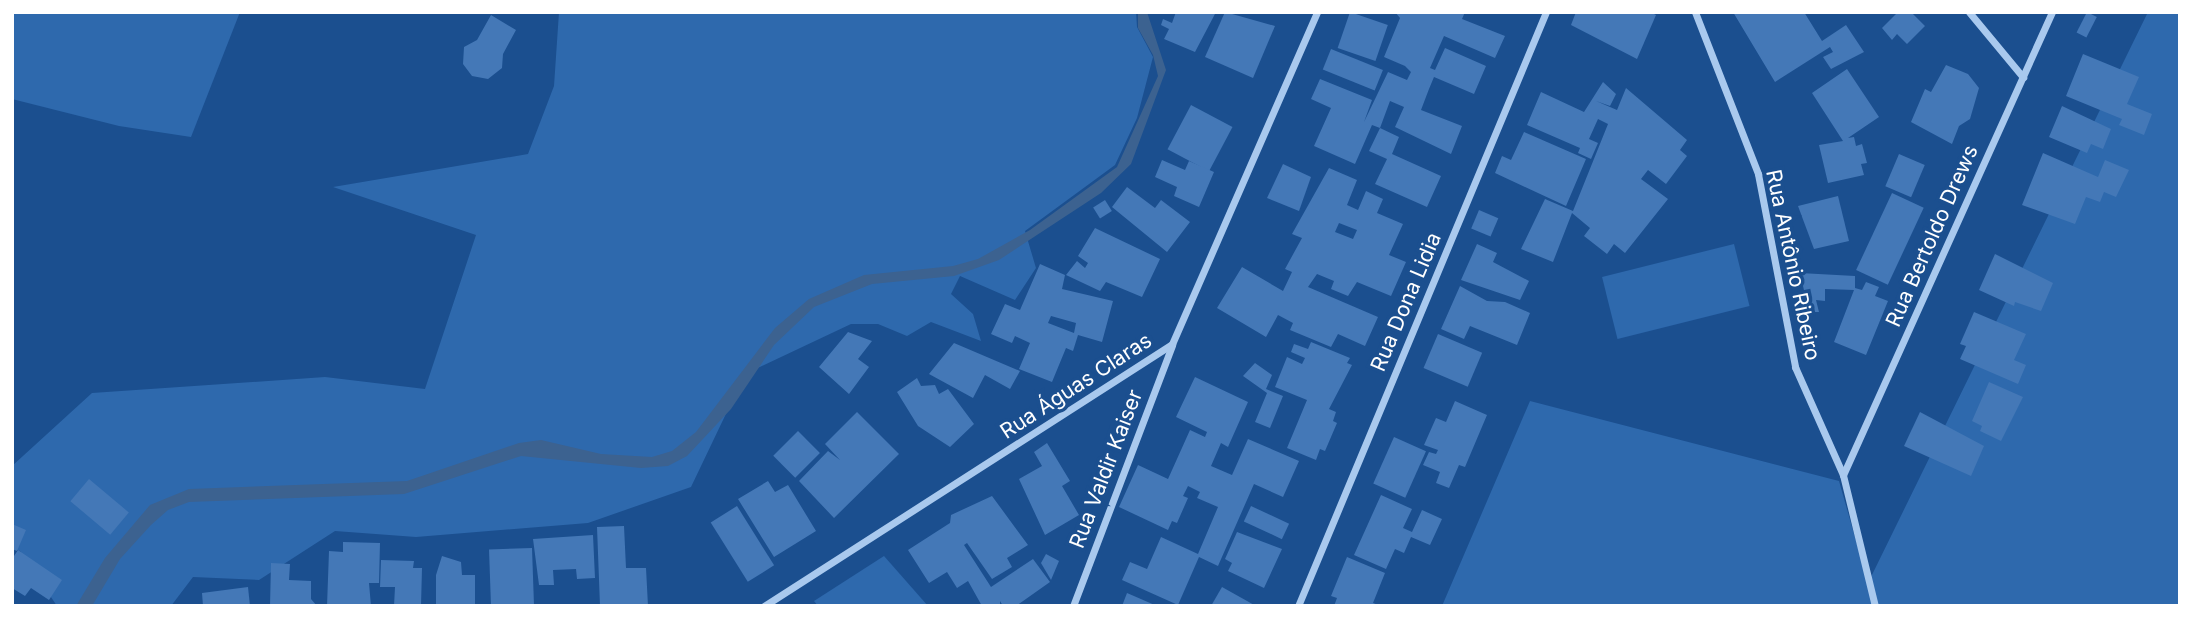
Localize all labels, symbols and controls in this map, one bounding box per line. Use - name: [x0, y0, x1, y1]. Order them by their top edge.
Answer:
- street label: Rua Bertoldo Drews: [1881, 141, 1983, 331]
- street label: Rua Antônio Ribeiro: [1760, 167, 1826, 363]
- street label: Rua Dona Lidia: [1365, 229, 1447, 375]
- street label: Rua Águas Claras: [996, 328, 1156, 444]
- street label: Rua Valdir Kaiser: [1064, 386, 1148, 552]

